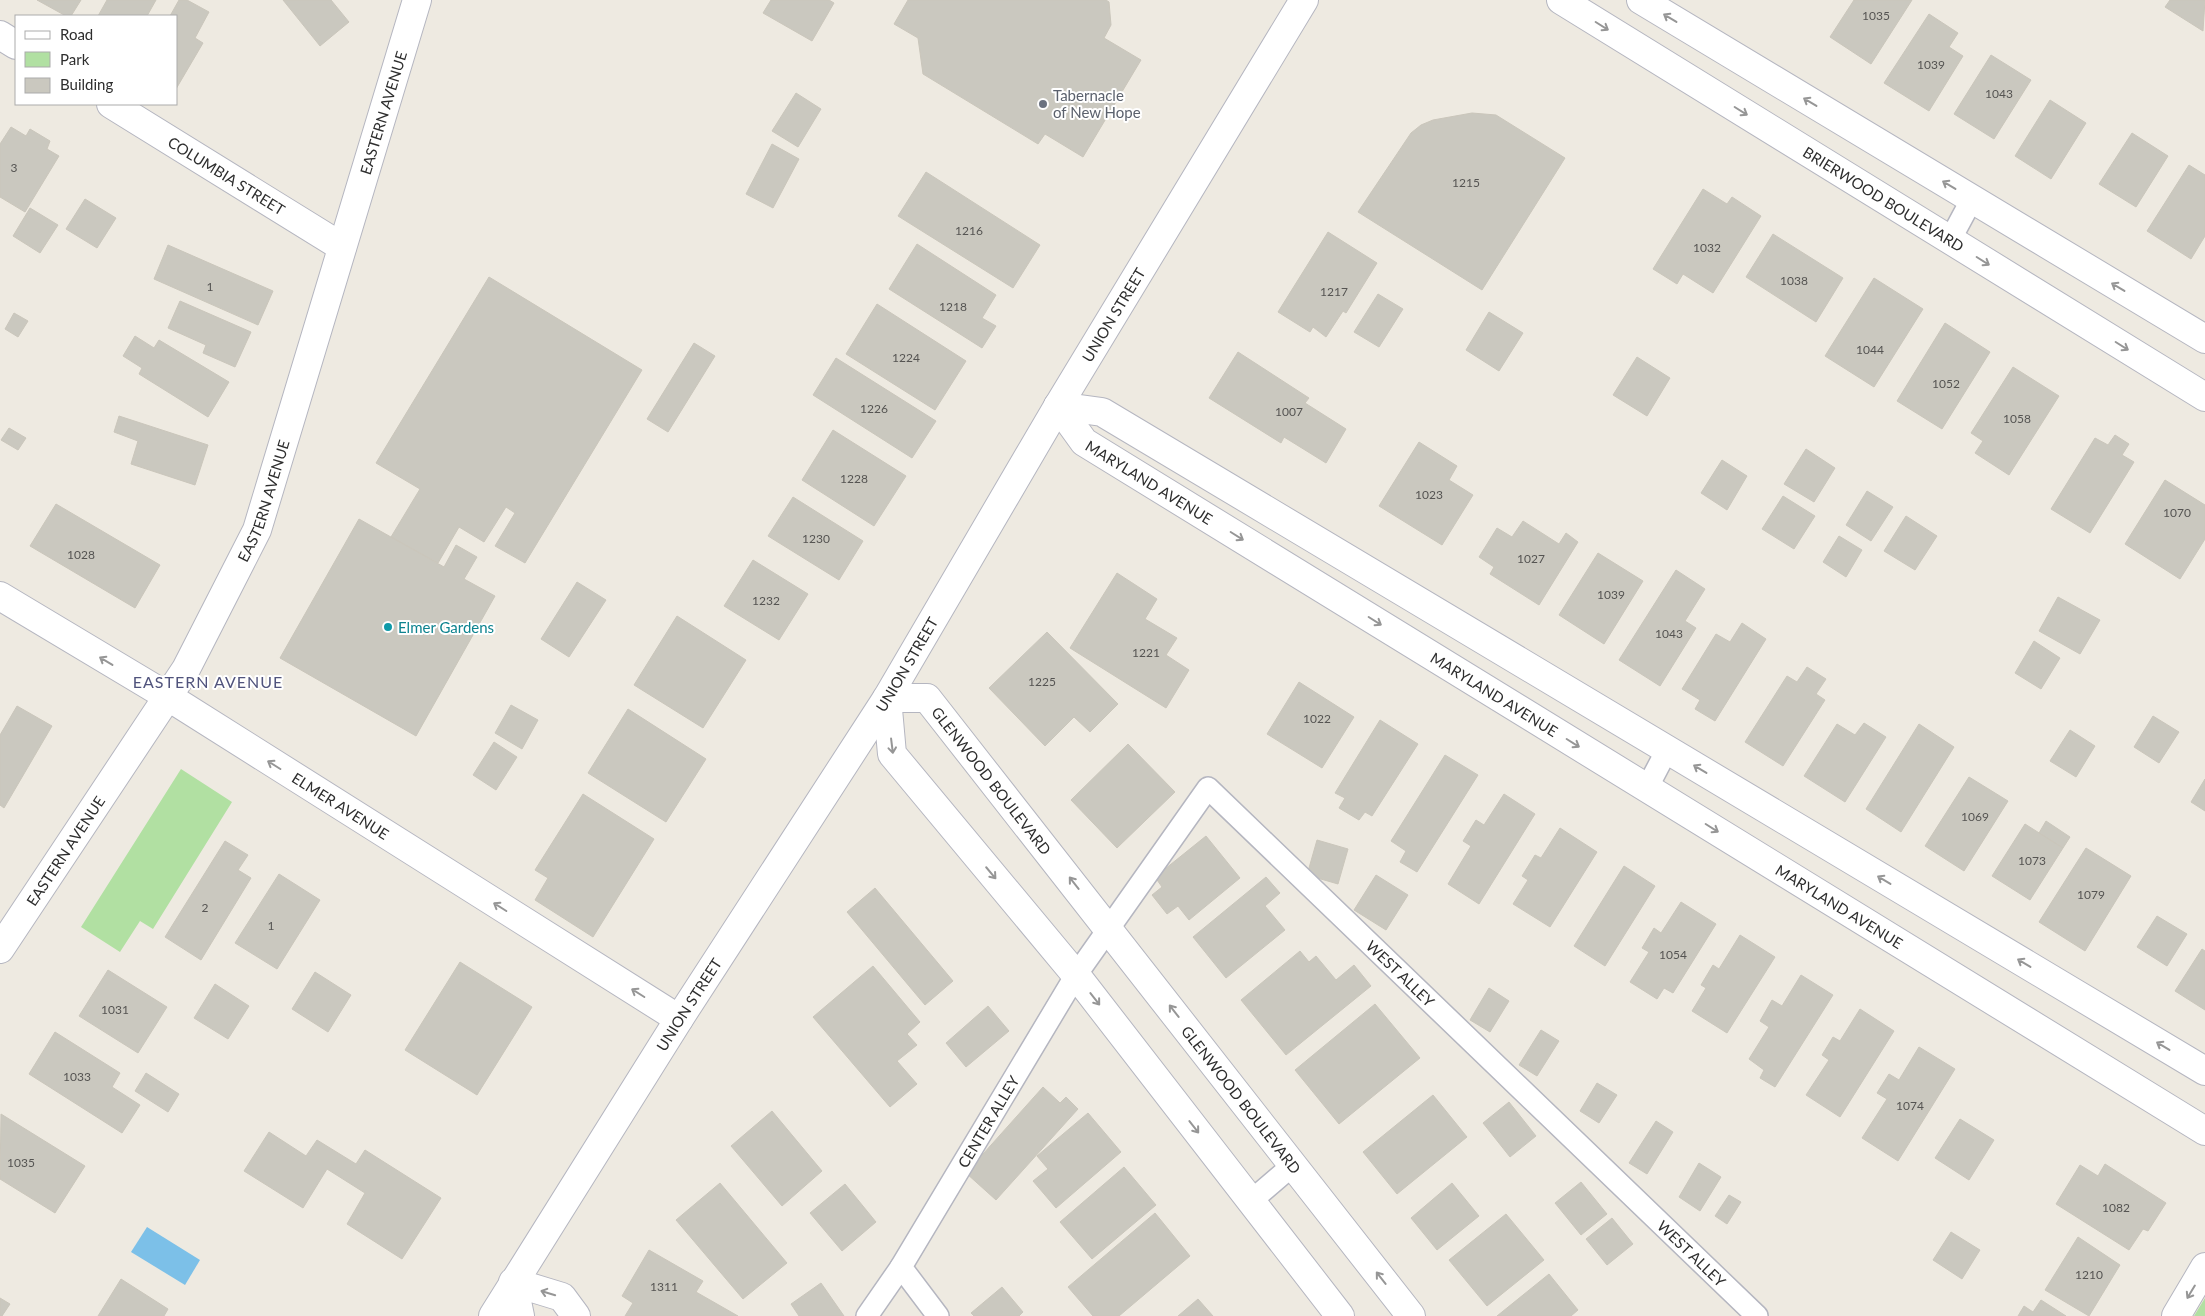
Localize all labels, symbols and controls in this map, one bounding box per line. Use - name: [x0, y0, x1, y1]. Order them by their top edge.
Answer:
- house number: 1035: [1862, 8, 1890, 23]
- one-way arrow: [1664, 12, 1678, 22]
- legend: [15, 15, 178, 105]
- one-way arrow: [1595, 21, 1609, 31]
- text: Road: [60, 25, 93, 43]
- street label: EASTERN AVENUE: [356, 49, 410, 177]
- text: Park: [60, 50, 90, 68]
- house number: 1039: [1917, 57, 1945, 72]
- text: Building: [60, 75, 113, 93]
- place label: Tabernacle of New Hope: [1053, 86, 1141, 121]
- house number: 1043: [1985, 86, 2013, 101]
- one-way arrow: [1803, 96, 1817, 106]
- marker: Tabernacle of New Hope: [1037, 98, 1049, 110]
- one-way arrow: [1733, 106, 1747, 116]
- street label: COLUMBIA STREET: [165, 133, 289, 219]
- street label: BRIERWOOD BOULEVARD: [1800, 143, 1967, 255]
- house number: 3: [11, 160, 18, 175]
- house number: 1215: [1452, 175, 1480, 190]
- one-way arrow: [1942, 180, 1956, 190]
- house number: 1216: [955, 223, 983, 238]
- house number: 1032: [1693, 240, 1721, 255]
- one-way arrow: [1976, 256, 1990, 266]
- street label: UNION STREET: [1078, 264, 1149, 365]
- house number: 1038: [1780, 273, 1808, 288]
- house number: 1: [207, 279, 214, 294]
- one-way arrow: [2112, 282, 2126, 292]
- house number: 1217: [1320, 284, 1348, 299]
- house number: 1218: [939, 299, 967, 314]
- one-way arrow: [2114, 341, 2128, 351]
- house number: 1044: [1856, 342, 1884, 357]
- house number: 1224: [892, 350, 920, 365]
- house number: 1052: [1932, 376, 1960, 391]
- house number: 1226: [860, 401, 888, 416]
- house number: 1007: [1275, 404, 1303, 419]
- house number: 1058: [2003, 411, 2031, 426]
- street label: MARYLAND AVENUE: [1082, 436, 1216, 528]
- street label: EASTERN AVENUE: [233, 438, 293, 565]
- house number: 1228: [840, 471, 868, 486]
- house number: 1023: [1415, 487, 1443, 502]
- house number: 1070: [2163, 505, 2191, 520]
- house number: 1230: [802, 531, 830, 546]
- one-way arrow: [1230, 531, 1244, 541]
- house number: 1028: [67, 547, 95, 562]
- house number: 1027: [1517, 551, 1545, 566]
- house number: 1039: [1597, 587, 1625, 602]
- house number: 1232: [752, 593, 780, 608]
- street label: UNION STREET: [872, 614, 942, 715]
- one-way arrow: [1368, 617, 1382, 627]
- place label: Elmer Gardens: [398, 618, 494, 636]
- marker: Elmer Gardens: [382, 621, 394, 633]
- house number: 1043: [1655, 626, 1683, 641]
- house number: 1221: [1132, 645, 1160, 660]
- street label: MARYLAND AVENUE: [1427, 648, 1561, 740]
- one-way arrow: [99, 656, 113, 666]
- district label: EASTERN AVENUE: [133, 672, 283, 691]
- house number: 1225: [1028, 674, 1056, 689]
- street label: GLENWOOD BOULEVARD: [928, 703, 1055, 858]
- house number: 1022: [1303, 711, 1331, 726]
- one-way arrow: [887, 738, 897, 754]
- one-way arrow: [1566, 738, 1580, 748]
- one-way arrow: [267, 759, 281, 769]
- one-way arrow: [1693, 764, 1707, 774]
- street label: ELMER AVENUE: [289, 768, 392, 843]
- street label: EASTERN AVENUE: [22, 792, 108, 909]
- house number: 1069: [1961, 809, 1989, 824]
- one-way arrow: [1704, 823, 1718, 833]
- house number: 1073: [2018, 853, 2046, 868]
- street label: MARYLAND AVENUE: [1772, 860, 1906, 952]
- one-way arrow: [986, 866, 997, 879]
- one-way arrow: [1878, 874, 1892, 884]
- one-way arrow: [1068, 877, 1079, 890]
- house number: 1079: [2077, 887, 2105, 902]
- house number: 2: [202, 900, 209, 915]
- one-way arrow: [494, 902, 508, 912]
- house number: 1: [268, 918, 275, 933]
- street label: WEST ALLEY: [1363, 936, 1439, 1011]
- house number: 1054: [1659, 947, 1687, 962]
- street label: UNION STREET: [652, 955, 725, 1054]
- one-way arrow: [2016, 958, 2031, 968]
- one-way arrow: [631, 988, 645, 998]
- one-way arrow: [1089, 992, 1100, 1005]
- house number: 1031: [101, 1002, 129, 1017]
- one-way arrow: [1168, 1005, 1179, 1018]
- street label: GLENWOOD BOULEVARD: [1178, 1022, 1305, 1177]
- one-way arrow: [2157, 1041, 2171, 1051]
- house number: 1033: [63, 1069, 91, 1084]
- street label: CENTER ALLEY: [954, 1072, 1023, 1171]
- house number: 1074: [1896, 1098, 1924, 1113]
- one-way arrow: [1189, 1120, 1199, 1134]
- house number: 1035: [7, 1155, 35, 1170]
- house number: 1082: [2102, 1200, 2130, 1215]
- street label: WEST ALLEY: [1654, 1216, 1730, 1291]
- house number: 1210: [2075, 1267, 2103, 1282]
- one-way arrow: [1376, 1271, 1387, 1284]
- house number: 1311: [650, 1279, 678, 1294]
- one-way arrow: [2185, 1284, 2195, 1298]
- one-way arrow: [541, 1288, 557, 1298]

